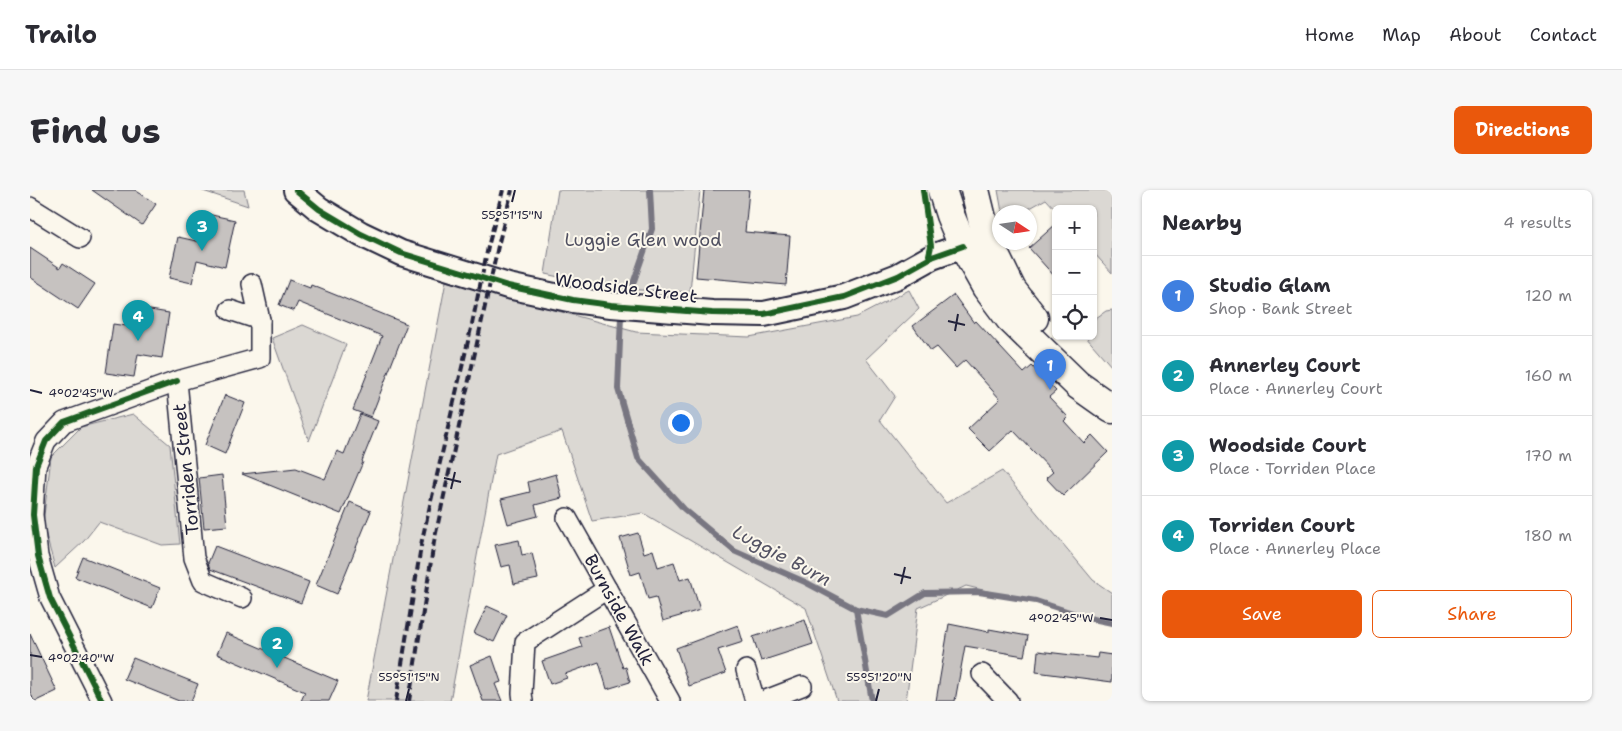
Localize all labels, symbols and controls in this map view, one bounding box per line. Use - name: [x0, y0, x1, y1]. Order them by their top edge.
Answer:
- text: Trailo: [25, 19, 97, 51]
- text: Home: [1305, 23, 1354, 47]
- text: Map: [1382, 23, 1421, 47]
- text: About: [1449, 23, 1502, 47]
- text: Contact: [1530, 23, 1597, 47]
- button: Directions: [1454, 106, 1592, 154]
- text: Find us: [30, 107, 161, 154]
- north arrow: [992, 205, 1037, 250]
- map controls: [1052, 205, 1097, 340]
- button: +: [1052, 205, 1097, 250]
- text: 55°51'15"N: [481, 207, 543, 223]
- text: Nearby: [1162, 209, 1242, 237]
- pin: 3: [186, 210, 218, 251]
- text: 4 results: [1503, 212, 1572, 233]
- park label: Luggie Glen wood: [564, 228, 722, 252]
- button: −: [1052, 250, 1097, 295]
- street label: Woodside Street: [553, 267, 699, 309]
- text: Studio Glam: [1209, 273, 1331, 298]
- text: 1: [1174, 285, 1182, 306]
- text: 120 m: [1525, 285, 1572, 306]
- button: locate: [1052, 295, 1097, 340]
- text: Shop · Bank Street: [1209, 298, 1352, 319]
- pin: 4: [122, 300, 154, 341]
- pin: 1: [1034, 349, 1066, 390]
- text: Annerley Court: [1209, 353, 1361, 378]
- text: 2: [1172, 365, 1184, 386]
- text: 160 m: [1525, 365, 1572, 386]
- text: Place · Annerley Court: [1209, 378, 1383, 399]
- text: 4°02'45"W: [49, 385, 113, 401]
- street label: Torriden Street: [167, 402, 205, 536]
- your location: [668, 410, 694, 436]
- text: Woodside Court: [1209, 433, 1366, 458]
- text: 3: [1172, 445, 1184, 466]
- text: 170 m: [1525, 445, 1572, 466]
- text: Place · Torriden Place: [1209, 458, 1376, 479]
- text: Torriden Court: [1209, 513, 1355, 538]
- water label: Luggie Burn: [728, 519, 836, 592]
- text: 4: [1172, 525, 1184, 546]
- text: 180 m: [1524, 525, 1572, 546]
- text: Place · Annerley Place: [1209, 538, 1381, 559]
- street label: Burnside Walk: [578, 550, 660, 670]
- button: Save: [1162, 590, 1362, 638]
- button: Share: [1372, 590, 1572, 638]
- text: 4°02'45"W: [1029, 610, 1093, 626]
- pin: 2: [261, 627, 293, 668]
- text: 4°02'40"W: [48, 650, 114, 666]
- text: 55°51'15"N: [378, 669, 440, 685]
- text: 55°51'20"N: [846, 669, 912, 685]

